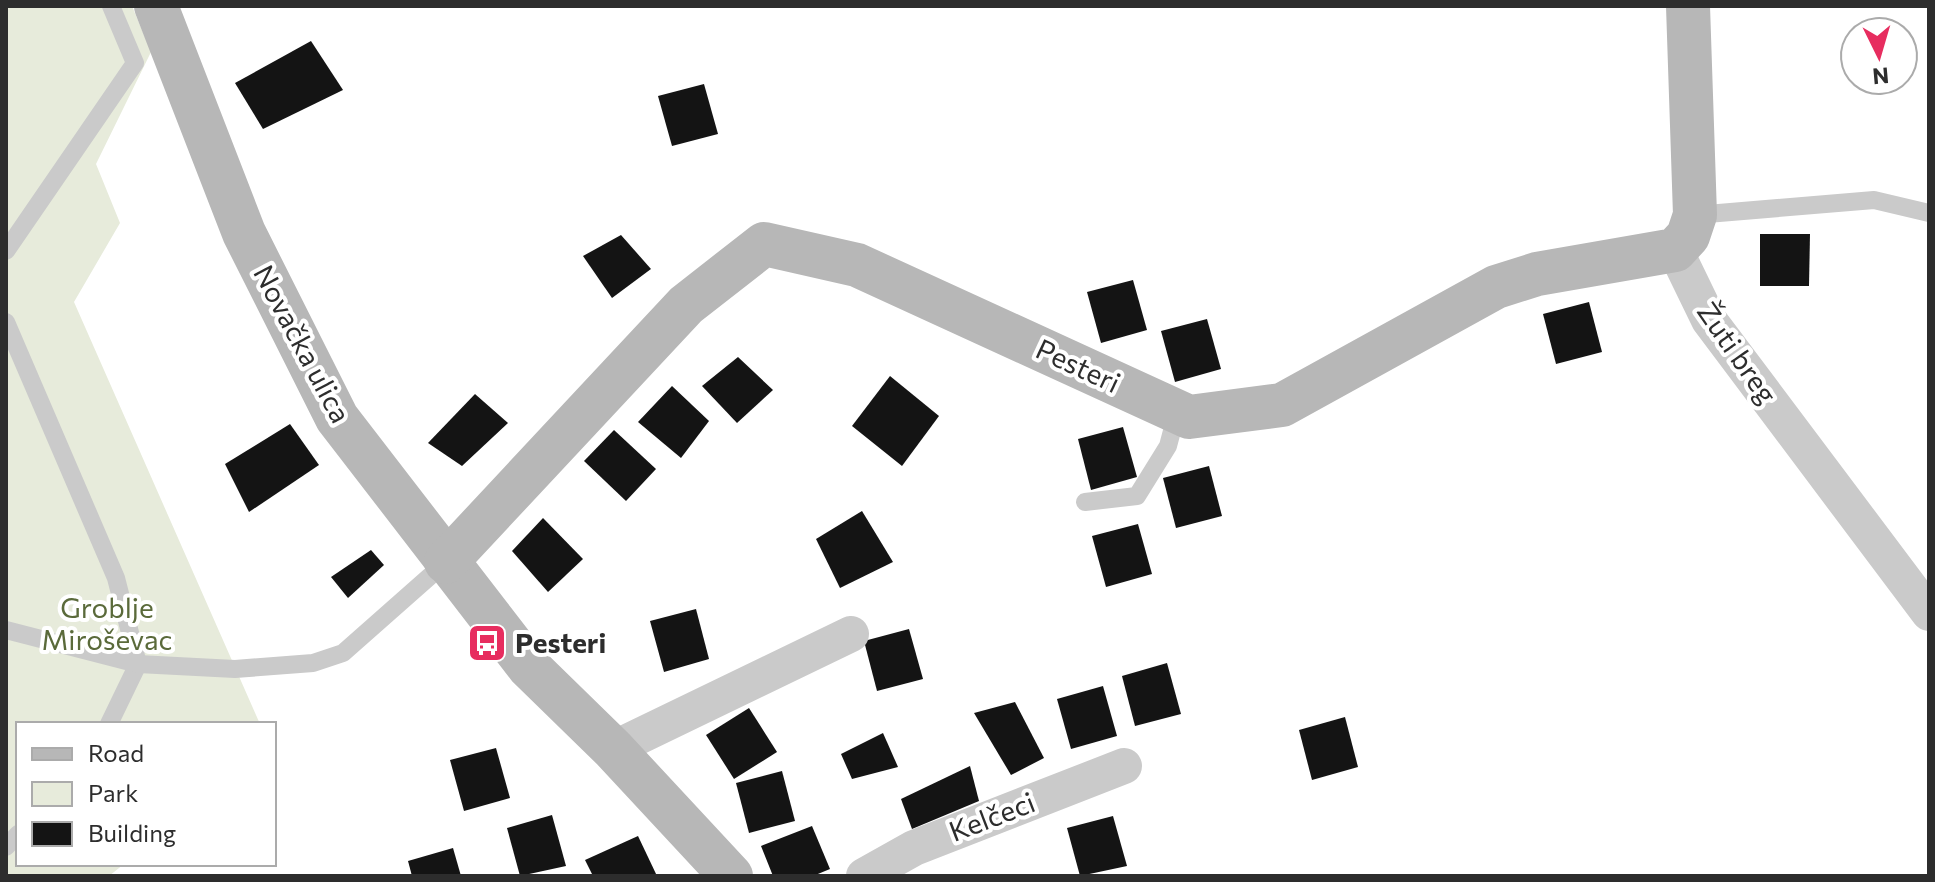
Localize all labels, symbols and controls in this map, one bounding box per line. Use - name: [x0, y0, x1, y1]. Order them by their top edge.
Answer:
- north arrow: [1839, 16, 1919, 96]
- text: N: [1871, 62, 1890, 91]
- street label: Novačka ulica: [247, 259, 359, 428]
- street label: Žuti breg: [1691, 295, 1785, 410]
- street label: Pesteri: [1031, 331, 1126, 399]
- park label: Groblje Miroševac: [42, 590, 172, 656]
- bus stop icon: Pesteri: [466, 622, 508, 664]
- place label: Pesteri: [515, 625, 606, 659]
- legend: [16, 722, 276, 866]
- text: Road: [88, 738, 144, 767]
- text: Park: [88, 778, 138, 807]
- street label: Kelčeci: [944, 784, 1039, 848]
- text: Building: [88, 818, 176, 847]

